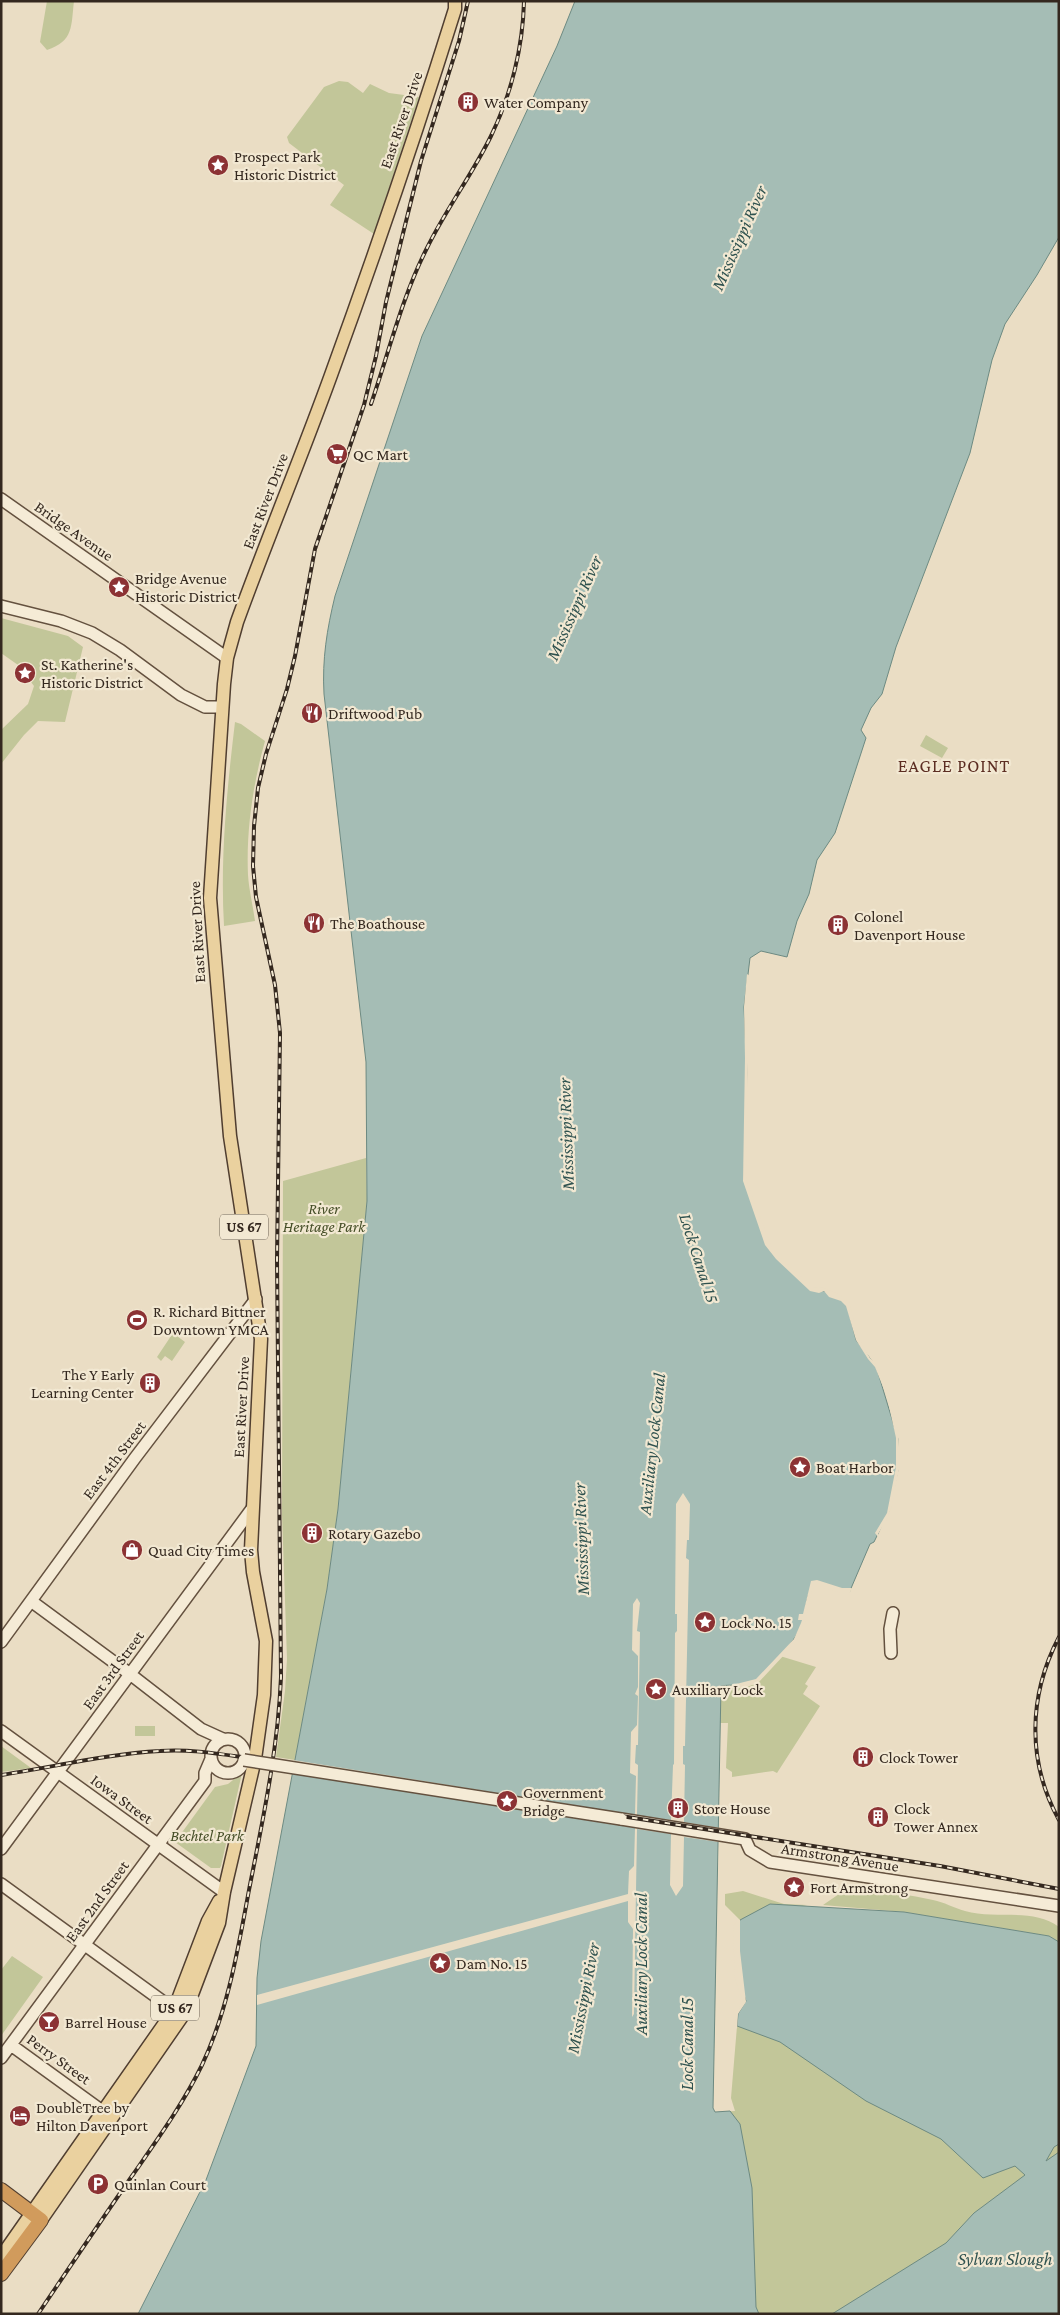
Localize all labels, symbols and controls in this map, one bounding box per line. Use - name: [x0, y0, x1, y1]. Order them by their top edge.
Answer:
- street label: East River Drive: [376, 69, 426, 171]
- building icon: Water Company: [456, 90, 480, 114]
- place label: Water Company: [484, 94, 589, 112]
- place label: Prospect Park Historic District: [234, 148, 337, 183]
- place icon: Prospect Park Historic District: [206, 153, 230, 177]
- water label: Mississippi River: [707, 182, 771, 294]
- supermarket icon: QC Mart: [325, 442, 349, 466]
- place label: QC Mart: [353, 446, 409, 463]
- street label: East River Drive: [239, 451, 291, 551]
- street label: Bridge Avenue: [31, 498, 116, 565]
- water label: Mississippi River: [542, 552, 606, 664]
- place label: Bridge Avenue Historic District: [135, 570, 238, 605]
- place icon: Bridge Avenue Historic District: [107, 575, 131, 599]
- place label: St. Katherine's Historic District: [41, 656, 144, 691]
- place icon: St. Katherine's Historic District: [13, 661, 37, 685]
- restaurant icon: Driftwood Pub: [300, 701, 324, 725]
- place label: Driftwood Pub: [328, 705, 422, 722]
- district label: EAGLE POINT: [898, 756, 1010, 776]
- street label: East River Drive: [186, 881, 208, 983]
- place label: Colonel Davenport House: [854, 908, 965, 944]
- restaurant icon: The Boathouse: [302, 911, 326, 935]
- building icon: Colonel Davenport House: [826, 913, 850, 937]
- place label: The Boathouse: [330, 915, 425, 932]
- water label: Mississippi River: [554, 1077, 578, 1192]
- park label: River Heritage Park: [283, 1200, 366, 1236]
- water label: Lock Canal 15: [675, 1211, 723, 1306]
- road number: US 67: [220, 1214, 268, 1240]
- place label: R. Richard Bittner Downtown YMCA: [153, 1303, 269, 1338]
- sports icon: R. Richard Bittner Downtown YMCA: [125, 1308, 149, 1332]
- street label: East River Drive: [230, 1356, 252, 1458]
- place label: The Y Early Learning Center: [31, 1366, 135, 1402]
- building icon: The Y Early Learning Center: [138, 1371, 162, 1395]
- water label: Auxiliary Lock Canal: [635, 1372, 669, 1517]
- street label: East 4th Street: [79, 1417, 149, 1502]
- place icon: Boat Harbor: [788, 1455, 812, 1479]
- place label: Boat Harbor: [816, 1459, 894, 1476]
- water label: Mississippi River: [569, 1482, 593, 1597]
- building icon: Rotary Gazebo: [300, 1521, 324, 1545]
- place label: Rotary Gazebo: [328, 1525, 421, 1543]
- shop icon: Quad City Times: [120, 1538, 144, 1562]
- place label: Quad City Times: [148, 1542, 254, 1560]
- place icon: Lock No. 15: [693, 1610, 717, 1634]
- place label: Lock No. 15: [721, 1614, 792, 1631]
- street label: East 3rd Street: [79, 1627, 147, 1712]
- place icon: Auxiliary Lock: [644, 1677, 668, 1701]
- place label: Auxiliary Lock: [672, 1681, 764, 1699]
- building icon: Clock Tower: [851, 1745, 875, 1769]
- place label: Clock Tower: [879, 1749, 958, 1766]
- street label: Iowa Street: [88, 1771, 157, 1828]
- place label: Government Bridge: [523, 1784, 604, 1820]
- place icon: Government Bridge: [495, 1789, 519, 1813]
- building icon: Store House: [666, 1796, 690, 1820]
- place label: Store House: [694, 1800, 770, 1817]
- place label: Clock Tower Annex: [894, 1800, 978, 1835]
- building icon: Clock Tower Annex: [866, 1805, 890, 1829]
- park label: Bechtel Park: [170, 1827, 245, 1844]
- street label: Armstrong Avenue: [780, 1839, 900, 1876]
- street label: East 2nd Street: [62, 1857, 132, 1945]
- place icon: Fort Armstrong: [782, 1875, 806, 1899]
- place label: Fort Armstrong: [810, 1879, 909, 1897]
- water label: Auxiliary Lock Canal: [631, 1892, 651, 2036]
- water label: Mississippi River: [562, 1940, 604, 2056]
- place icon: Dam No. 15: [428, 1951, 452, 1975]
- place label: Dam No. 15: [456, 1955, 528, 1972]
- road number: US 67: [151, 1996, 199, 2020]
- water label: Lock Canal 15: [677, 1997, 697, 2090]
- bar icon: Barrel House: [37, 2010, 61, 2034]
- place label: Barrel House: [65, 2014, 147, 2031]
- street label: Perry Street: [23, 2030, 95, 2089]
- place label: DoubleTree by Hilton Davenport: [36, 2099, 148, 2135]
- hotel icon: DoubleTree by Hilton Davenport: [8, 2104, 32, 2128]
- parking icon: Quinlan Court: [86, 2172, 110, 2196]
- place label: Quinlan Court: [114, 2176, 207, 2193]
- water label: Sylvan Slough: [958, 2249, 1053, 2269]

